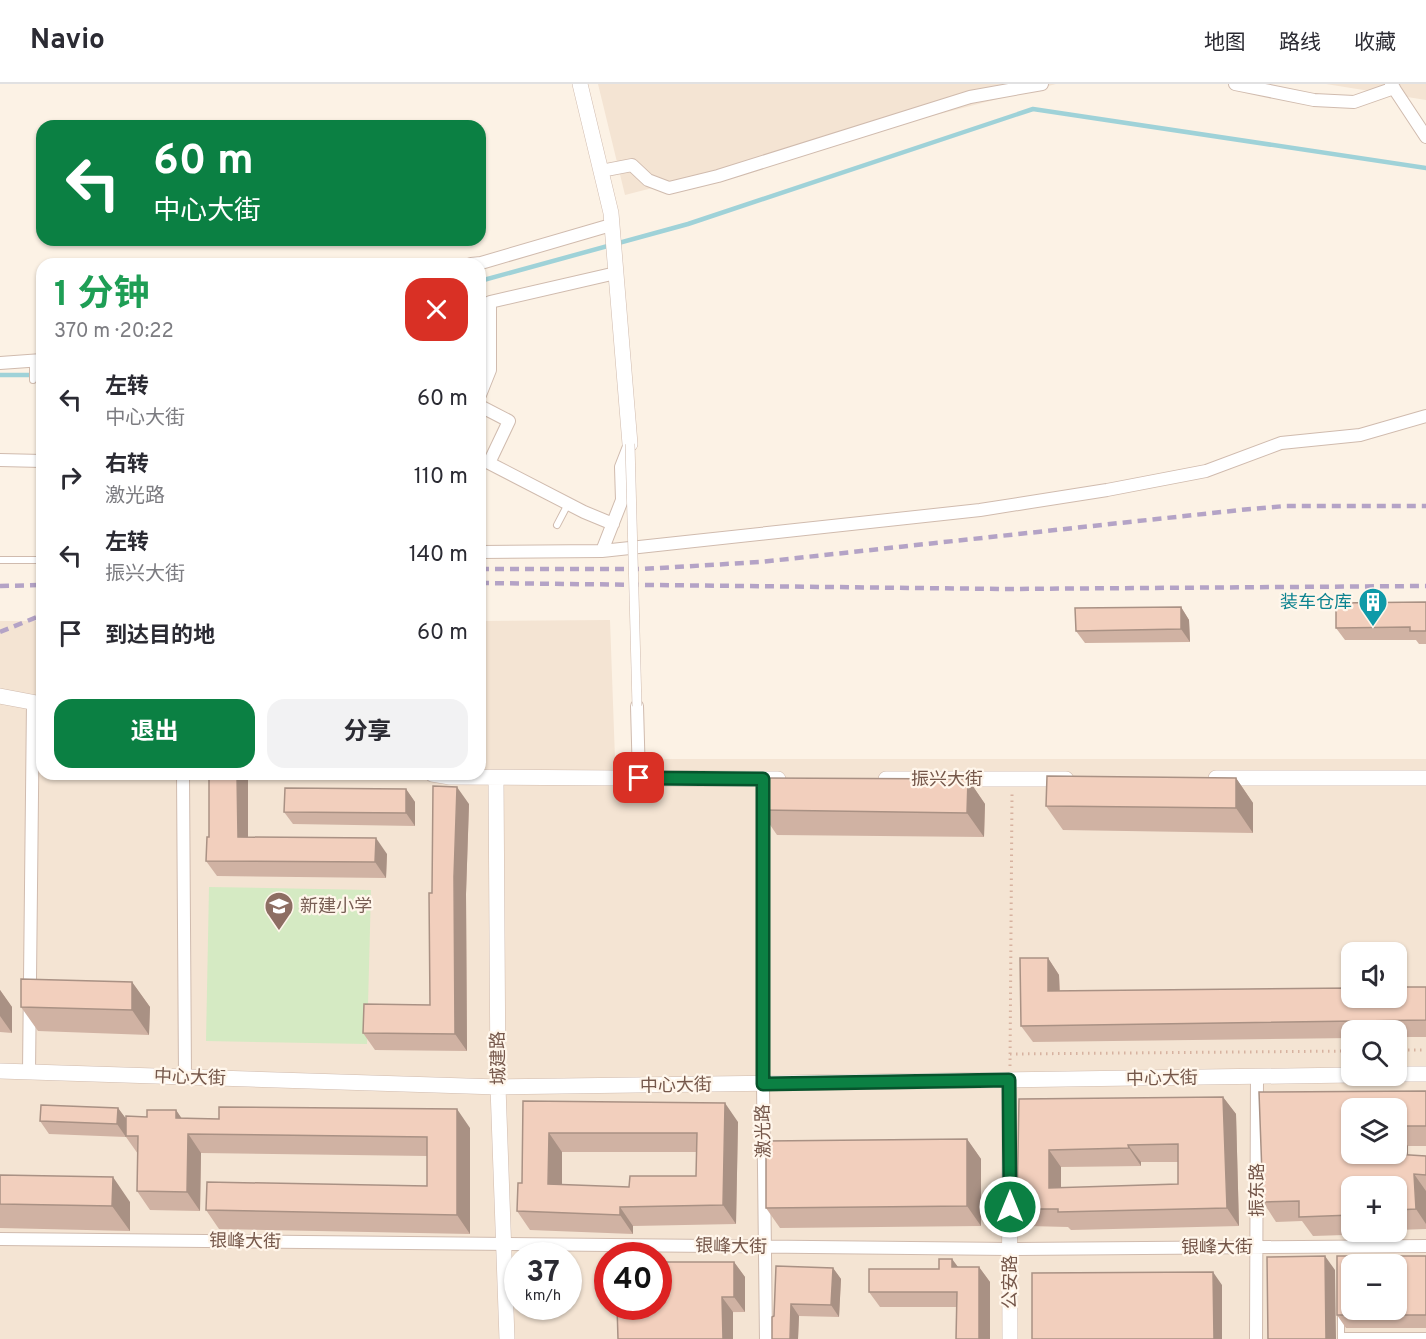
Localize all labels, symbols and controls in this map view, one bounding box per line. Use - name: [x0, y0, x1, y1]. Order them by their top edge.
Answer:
- text: Navio: [30, 23, 105, 59]
- text: 地图: [1204, 30, 1246, 57]
- text: 路线: [1279, 30, 1321, 57]
- text: 收藏: [1354, 30, 1396, 57]
- text: 60 m: [153, 136, 254, 189]
- icon: left: [54, 144, 132, 222]
- text: 中心大街: [153, 195, 261, 229]
- text: 1 分钟: [54, 273, 149, 319]
- button: close: [405, 278, 468, 341]
- text: 370 m · 20:22: [54, 319, 174, 345]
- text: 左转: [105, 374, 149, 401]
- icon: left: [54, 383, 87, 416]
- text: 60 m: [417, 386, 468, 413]
- text: 中心大街: [105, 406, 185, 432]
- text: 右转: [105, 452, 149, 479]
- icon: right: [54, 461, 87, 494]
- text: 110 m: [414, 464, 468, 491]
- text: 激光路: [105, 484, 165, 510]
- text: 左转: [105, 530, 149, 557]
- icon: left: [54, 539, 87, 572]
- text: 140 m: [409, 542, 468, 569]
- text: 振兴大街: [105, 562, 185, 588]
- building icon: 装车仓库: [1357, 586, 1389, 628]
- place label: 装车仓库: [1280, 592, 1352, 615]
- icon: arrive: [54, 617, 87, 650]
- text: 60 m: [417, 620, 468, 647]
- text: 到达目的地: [105, 623, 215, 650]
- button: 退出: [54, 699, 255, 768]
- button: 分享: [267, 699, 468, 768]
- pin: [613, 752, 664, 803]
- icon: arrive: [622, 761, 655, 794]
- street label: 振兴大街: [911, 769, 983, 792]
- school or university icon: 新建小学: [263, 890, 295, 932]
- place label: 新建小学: [300, 896, 372, 919]
- map controls: [1341, 942, 1407, 1320]
- button: sound: [1341, 942, 1407, 1008]
- button: search: [1341, 1020, 1407, 1086]
- street label: 城建路: [488, 1031, 511, 1085]
- street label: 中心大街: [154, 1066, 226, 1091]
- street label: 中心大街: [1126, 1067, 1198, 1092]
- street label: 中心大街: [640, 1074, 712, 1099]
- button: layers: [1341, 1098, 1407, 1164]
- street label: 激光路: [753, 1104, 776, 1158]
- street label: 振东路: [1247, 1163, 1270, 1217]
- position arrow: [978, 1175, 1042, 1239]
- button: +: [1341, 1176, 1407, 1242]
- street label: 银峰大街: [209, 1230, 281, 1255]
- street label: 银峰大街: [695, 1235, 767, 1260]
- street label: 银峰大街: [1181, 1237, 1253, 1260]
- speed limit sign: 40: [594, 1242, 672, 1320]
- button: −: [1341, 1254, 1407, 1320]
- text: 37: [526, 1255, 560, 1292]
- street label: 公安路: [1000, 1255, 1023, 1309]
- text: km/h: [525, 1287, 561, 1306]

